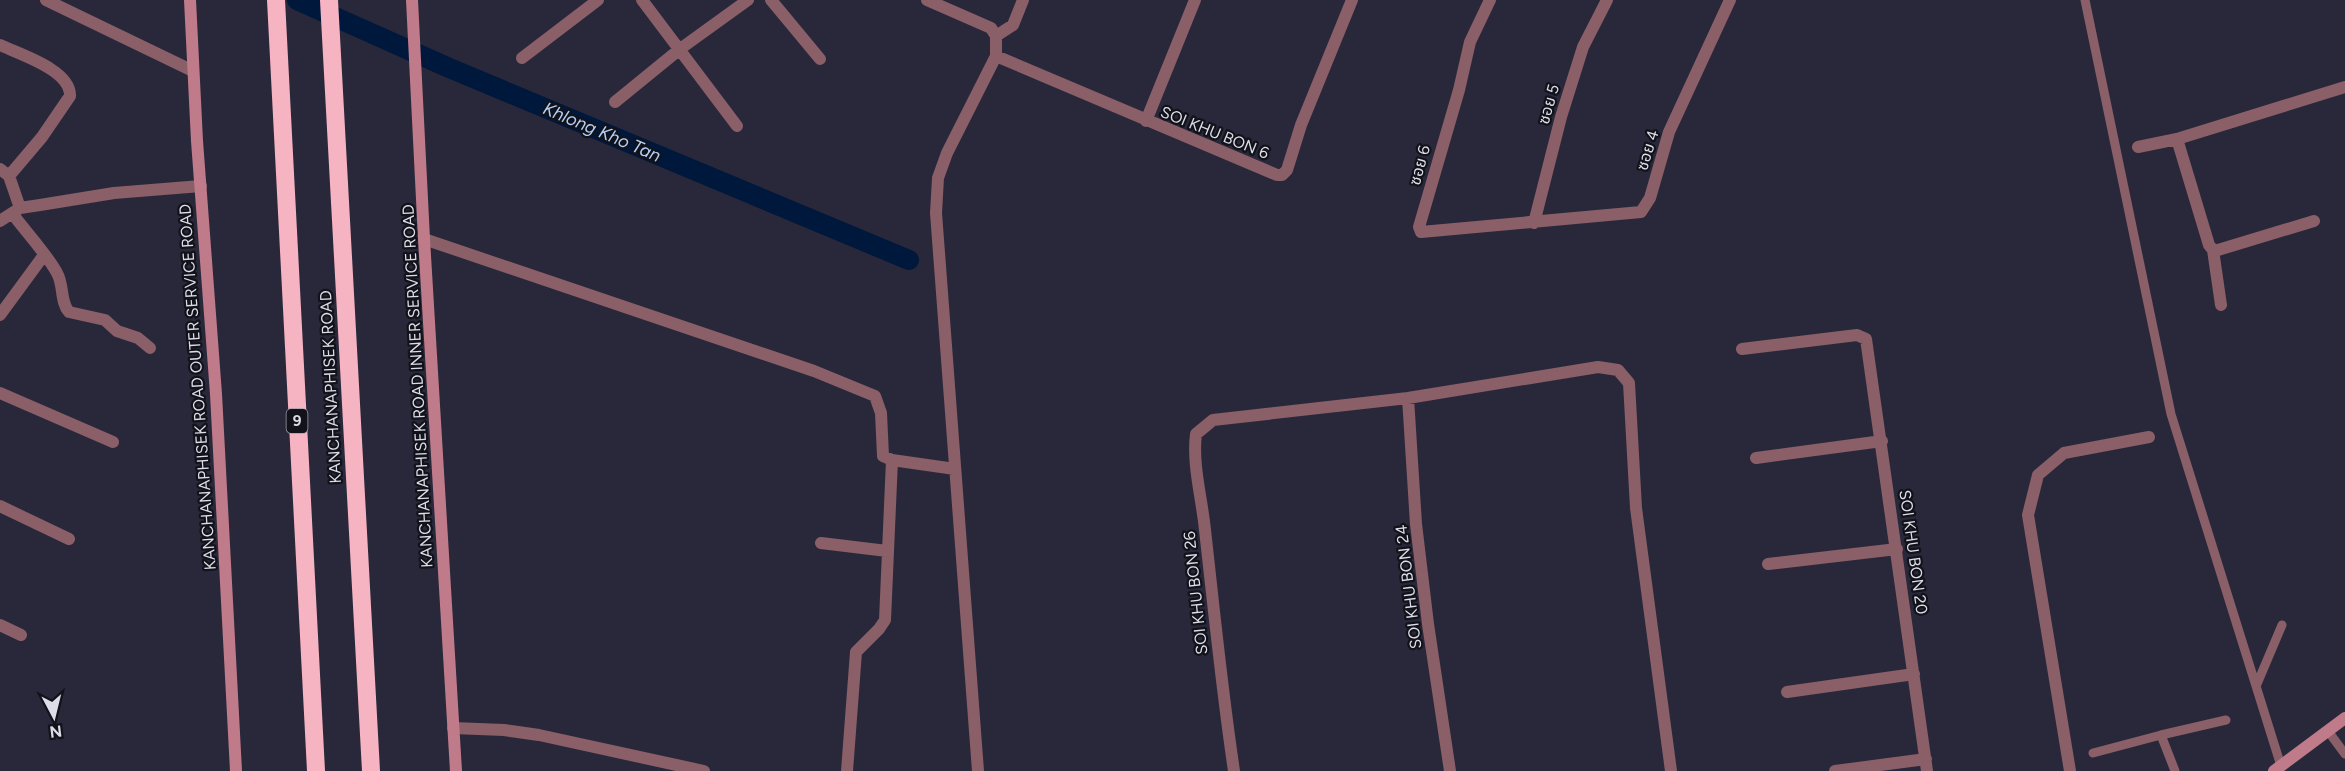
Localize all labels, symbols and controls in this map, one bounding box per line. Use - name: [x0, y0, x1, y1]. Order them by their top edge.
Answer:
- street label: ซอย 5: [1534, 82, 1563, 126]
- water label: Khlong Kho Tan: [540, 97, 664, 167]
- street label: SOI KHU BON 6: [1158, 102, 1272, 163]
- street label: ซอย 4: [1632, 127, 1663, 173]
- street label: ซอย 6: [1405, 143, 1434, 187]
- street label: KANCHANAPHISEK ROAD OUTER SERVICE ROAD: [175, 203, 220, 571]
- street label: KANCHANAPHISEK ROAD INNER SERVICE ROAD: [398, 204, 437, 568]
- street label: KANCHANAPHISEK ROAD: [316, 290, 345, 484]
- road number: 9: [286, 409, 308, 433]
- street label: SOI KHU BON 20: [1895, 489, 1932, 615]
- street label: SOI KHU BON 24: [1391, 524, 1426, 650]
- street label: SOI KHU BON 26: [1180, 530, 1211, 656]
- north arrow: [24, 687, 84, 747]
- text: N: [48, 721, 63, 742]

